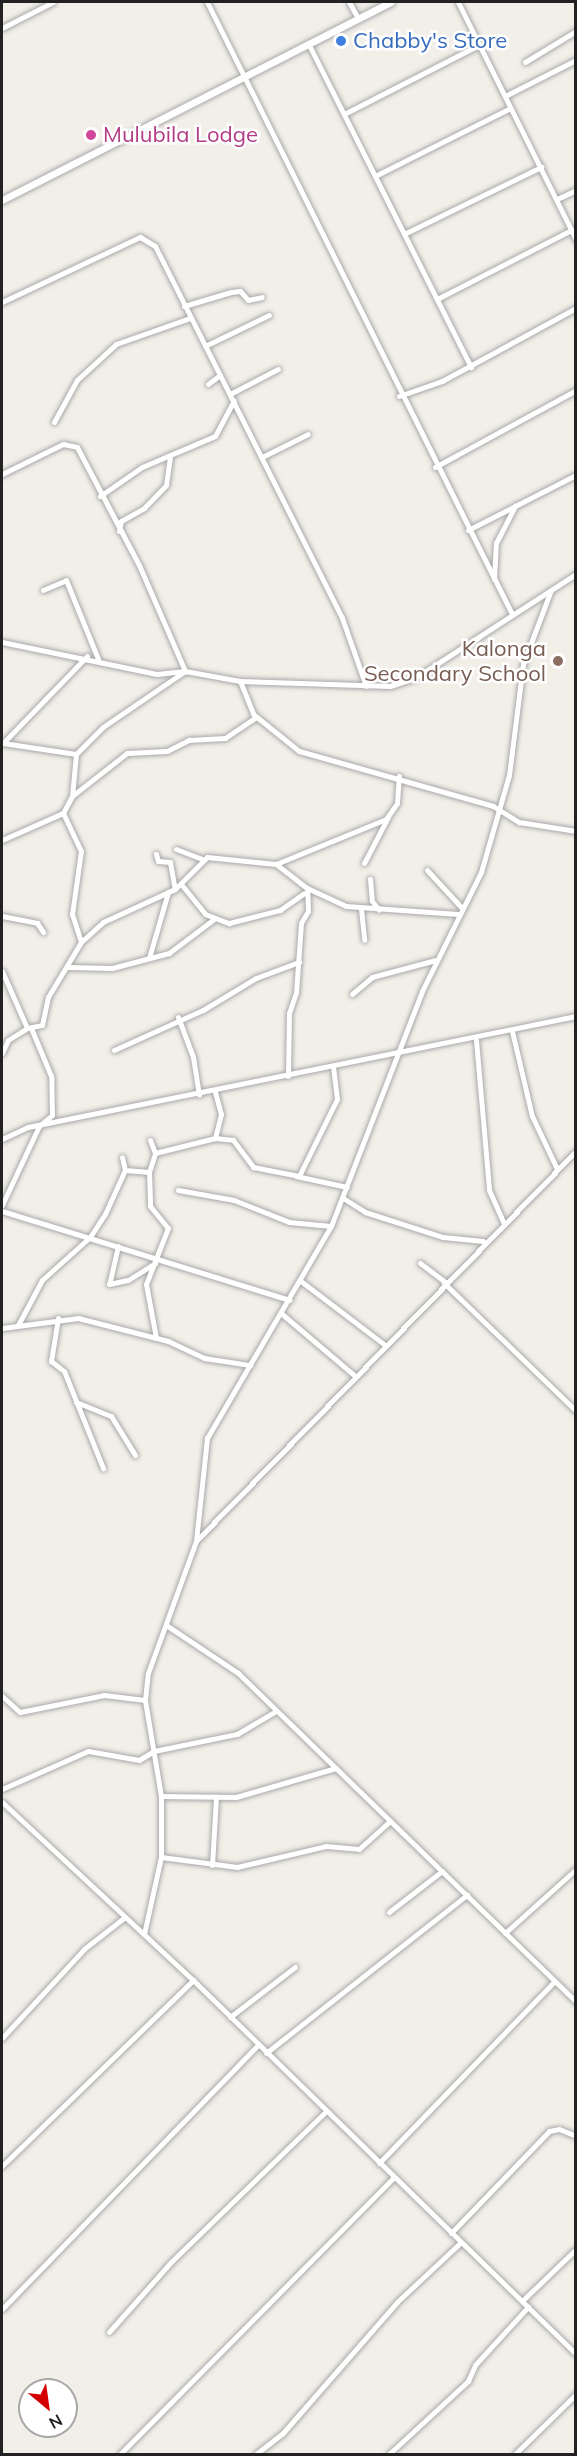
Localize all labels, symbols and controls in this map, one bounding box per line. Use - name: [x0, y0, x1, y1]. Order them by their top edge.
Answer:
- place label: Chabby's Store: [353, 28, 507, 54]
- marker: Chabby's Store: [334, 34, 348, 48]
- place label: Mulubila Lodge: [103, 122, 258, 148]
- marker: Mulubila Lodge: [84, 128, 98, 142]
- place label: Kalonga Secondary School: [364, 635, 546, 686]
- marker: Kalonga Secondary School: [551, 654, 565, 668]
- north arrow: [18, 2378, 78, 2438]
- text: N: [46, 2410, 66, 2434]

